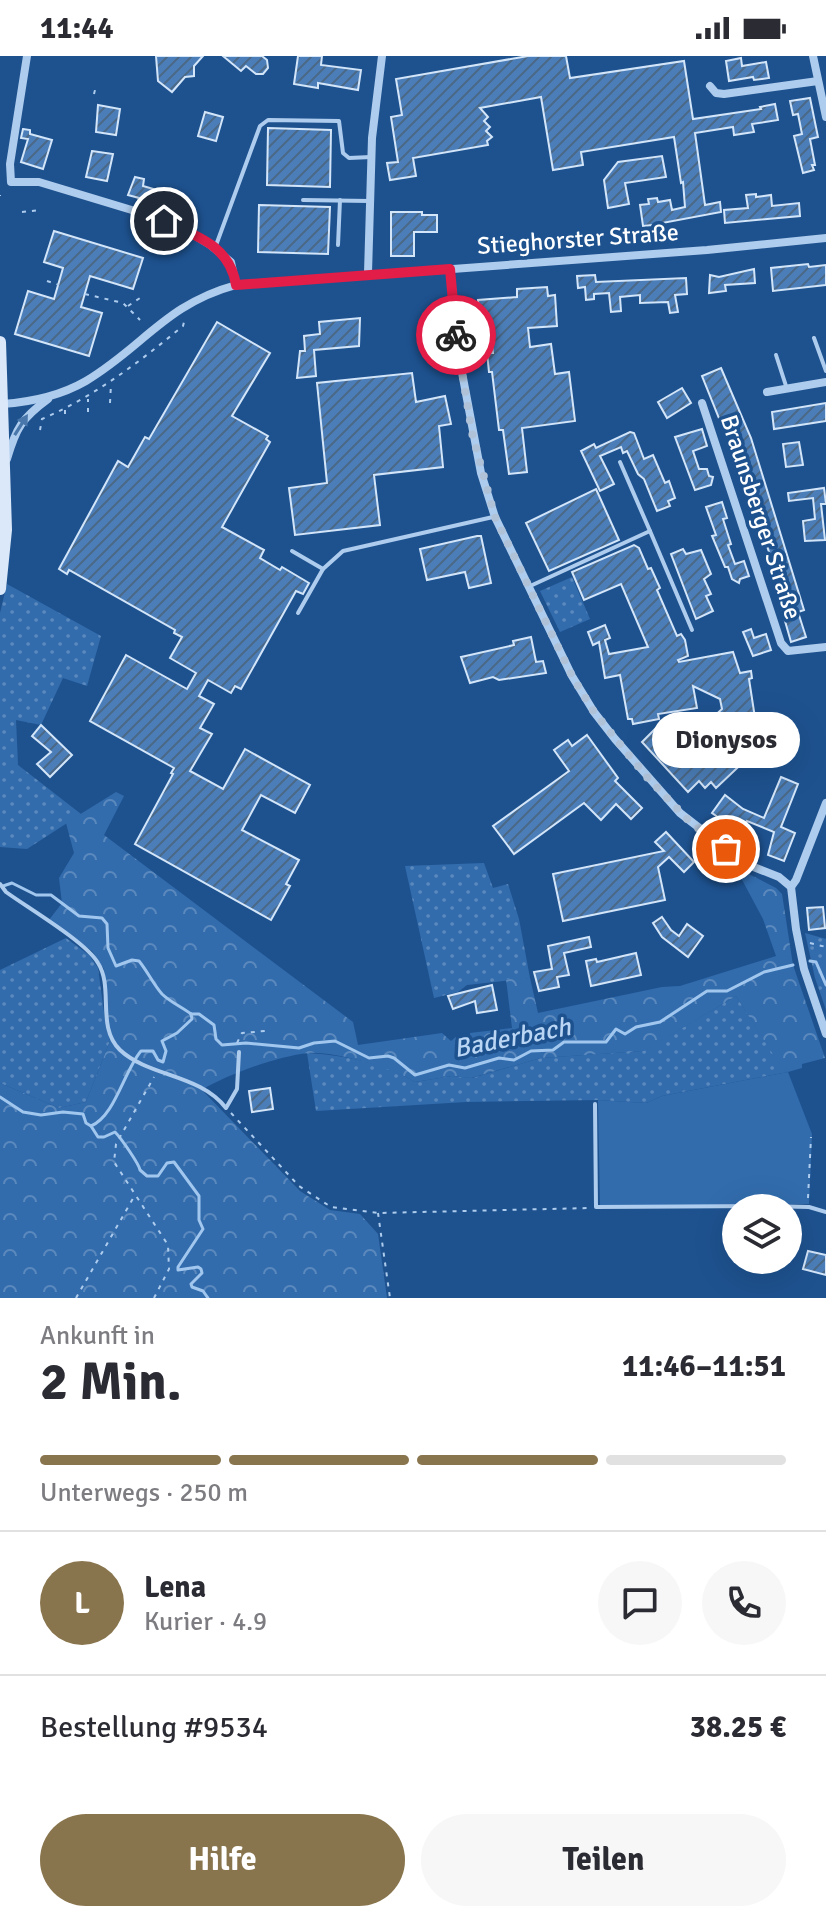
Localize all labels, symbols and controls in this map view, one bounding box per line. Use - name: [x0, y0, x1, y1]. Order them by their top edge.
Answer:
- text: 11:44: [40, 10, 114, 47]
- pin: [130, 187, 198, 255]
- icon: home: [142, 199, 186, 243]
- street label: Stieghorster Straße: [476, 217, 680, 261]
- courier: [416, 295, 496, 375]
- icon: bike: [434, 313, 478, 357]
- street label: Braunsberger Straße: [714, 411, 808, 623]
- one-way arrow: [14, 414, 28, 436]
- callout: Dionysos: [652, 713, 800, 769]
- text: Dionysos: [675, 724, 777, 756]
- pin: [692, 815, 760, 883]
- icon: bag: [704, 827, 748, 871]
- water label: Baderbach: [451, 1011, 574, 1065]
- map controls: [722, 1194, 802, 1274]
- button: layers: [722, 1194, 802, 1274]
- text: Ankunft in: [40, 1320, 155, 1352]
- text: 11:46–11:51: [622, 1348, 786, 1385]
- text: 2 Min.: [40, 1350, 182, 1414]
- text: Unterwegs · 250 m: [40, 1477, 248, 1509]
- button: chat: [598, 1561, 682, 1645]
- button: phone: [702, 1561, 786, 1645]
- text: Lena: [144, 1569, 206, 1606]
- text: L: [74, 1585, 90, 1622]
- text: Kurier · 4.9: [144, 1606, 267, 1638]
- text: Bestellung #9534: [40, 1709, 268, 1746]
- text: 38.25 €: [690, 1709, 786, 1746]
- button: Hilfe: [40, 1814, 405, 1906]
- button: Teilen: [421, 1814, 786, 1906]

